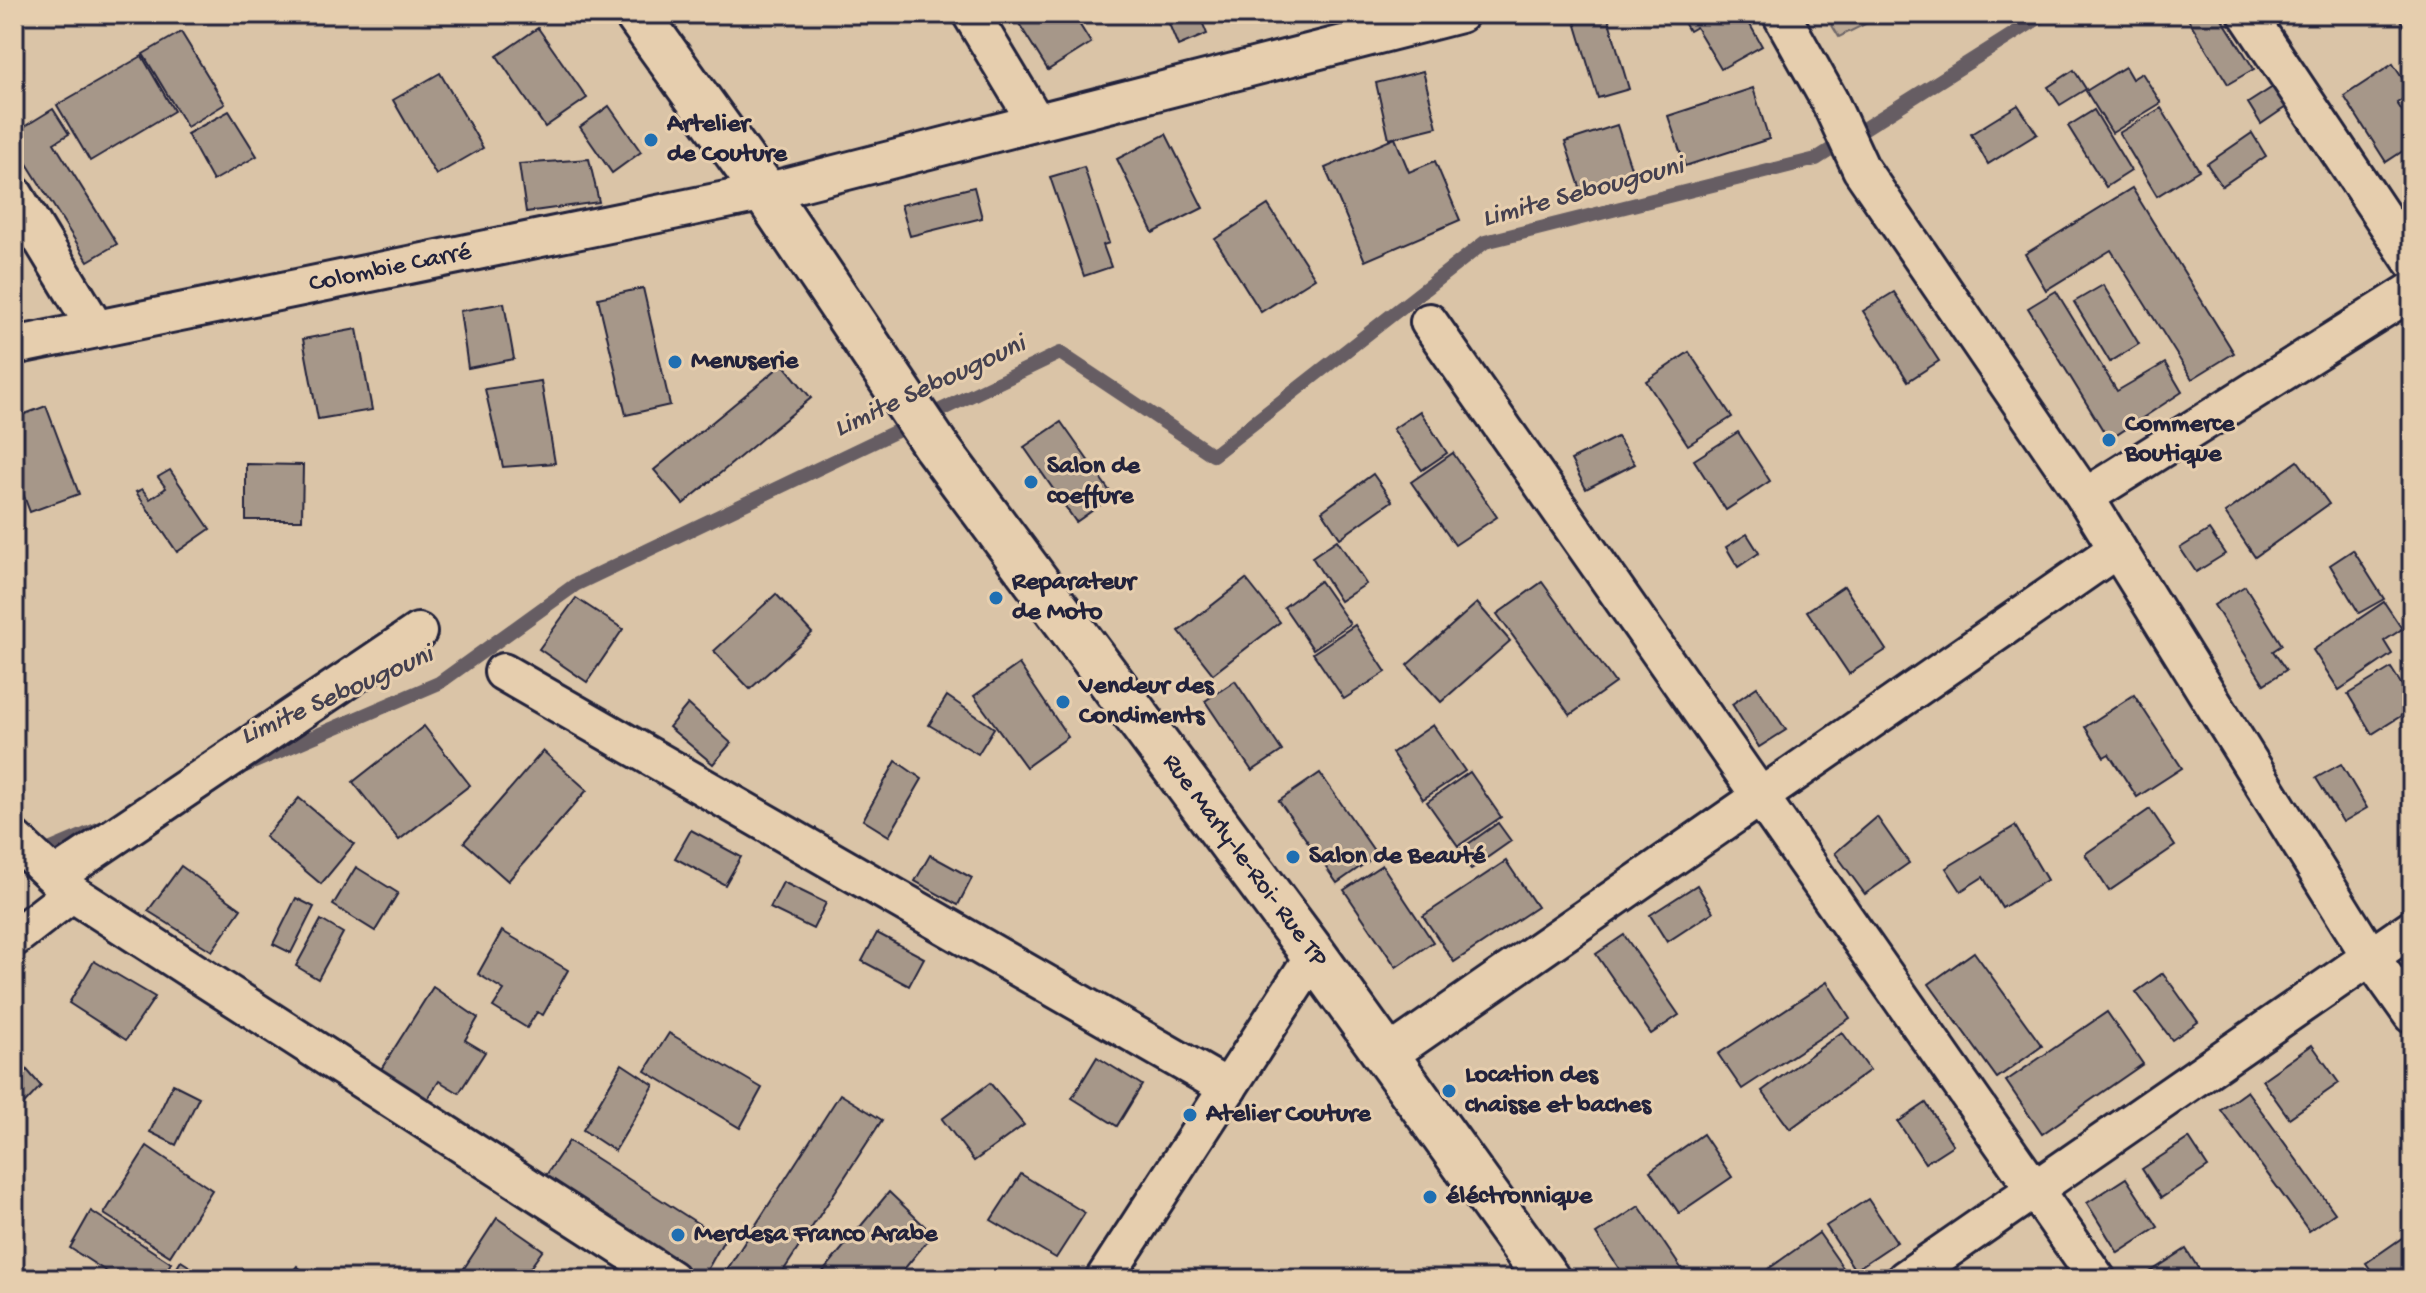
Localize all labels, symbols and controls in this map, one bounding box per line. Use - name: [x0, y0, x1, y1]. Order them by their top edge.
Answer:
- place label: Artelier de Couture: [666, 110, 789, 171]
- marker: Artelier de Couture: [642, 131, 660, 149]
- water label: Limite Sebougouni: [1478, 149, 1690, 236]
- street label: Colombie Carré: [306, 237, 475, 301]
- water label: Limite Sebougouni: [829, 327, 1034, 446]
- place label: Menuserie: [691, 347, 800, 378]
- marker: Menuserie: [666, 353, 684, 371]
- place label: Commerce Boutique: [2124, 410, 2236, 471]
- marker: Commerce Boutique: [2100, 431, 2118, 449]
- place label: Salon de coeffure: [1047, 452, 1141, 513]
- marker: Salon de coeffure: [1022, 473, 1040, 491]
- place label: Reparateur de Moto: [1011, 568, 1138, 629]
- marker: Reparateur de Moto: [987, 589, 1005, 607]
- water label: Limite Sebougouni: [235, 638, 441, 753]
- place label: Vendeur des Condiments: [1078, 672, 1215, 733]
- marker: Vendeur des Condiments: [1054, 693, 1072, 711]
- street label: Rue Marly-le-Roi- Rue TP: [1155, 748, 1334, 974]
- place label: Salon de Beauté: [1309, 842, 1487, 873]
- marker: Salon de Beauté: [1284, 848, 1302, 866]
- place label: Location des chaisse et baches: [1465, 1061, 1652, 1122]
- marker: Location des chaisse et baches: [1440, 1082, 1458, 1100]
- place label: Atelier Couture: [1205, 1100, 1372, 1131]
- marker: Atelier Couture: [1181, 1106, 1199, 1124]
- place label: éléctronnique: [1445, 1182, 1594, 1213]
- marker: éléctronnique: [1421, 1188, 1439, 1206]
- place label: Merdesa Franco Arabe: [694, 1220, 939, 1251]
- marker: Merdesa Franco Arabe: [669, 1226, 687, 1244]

